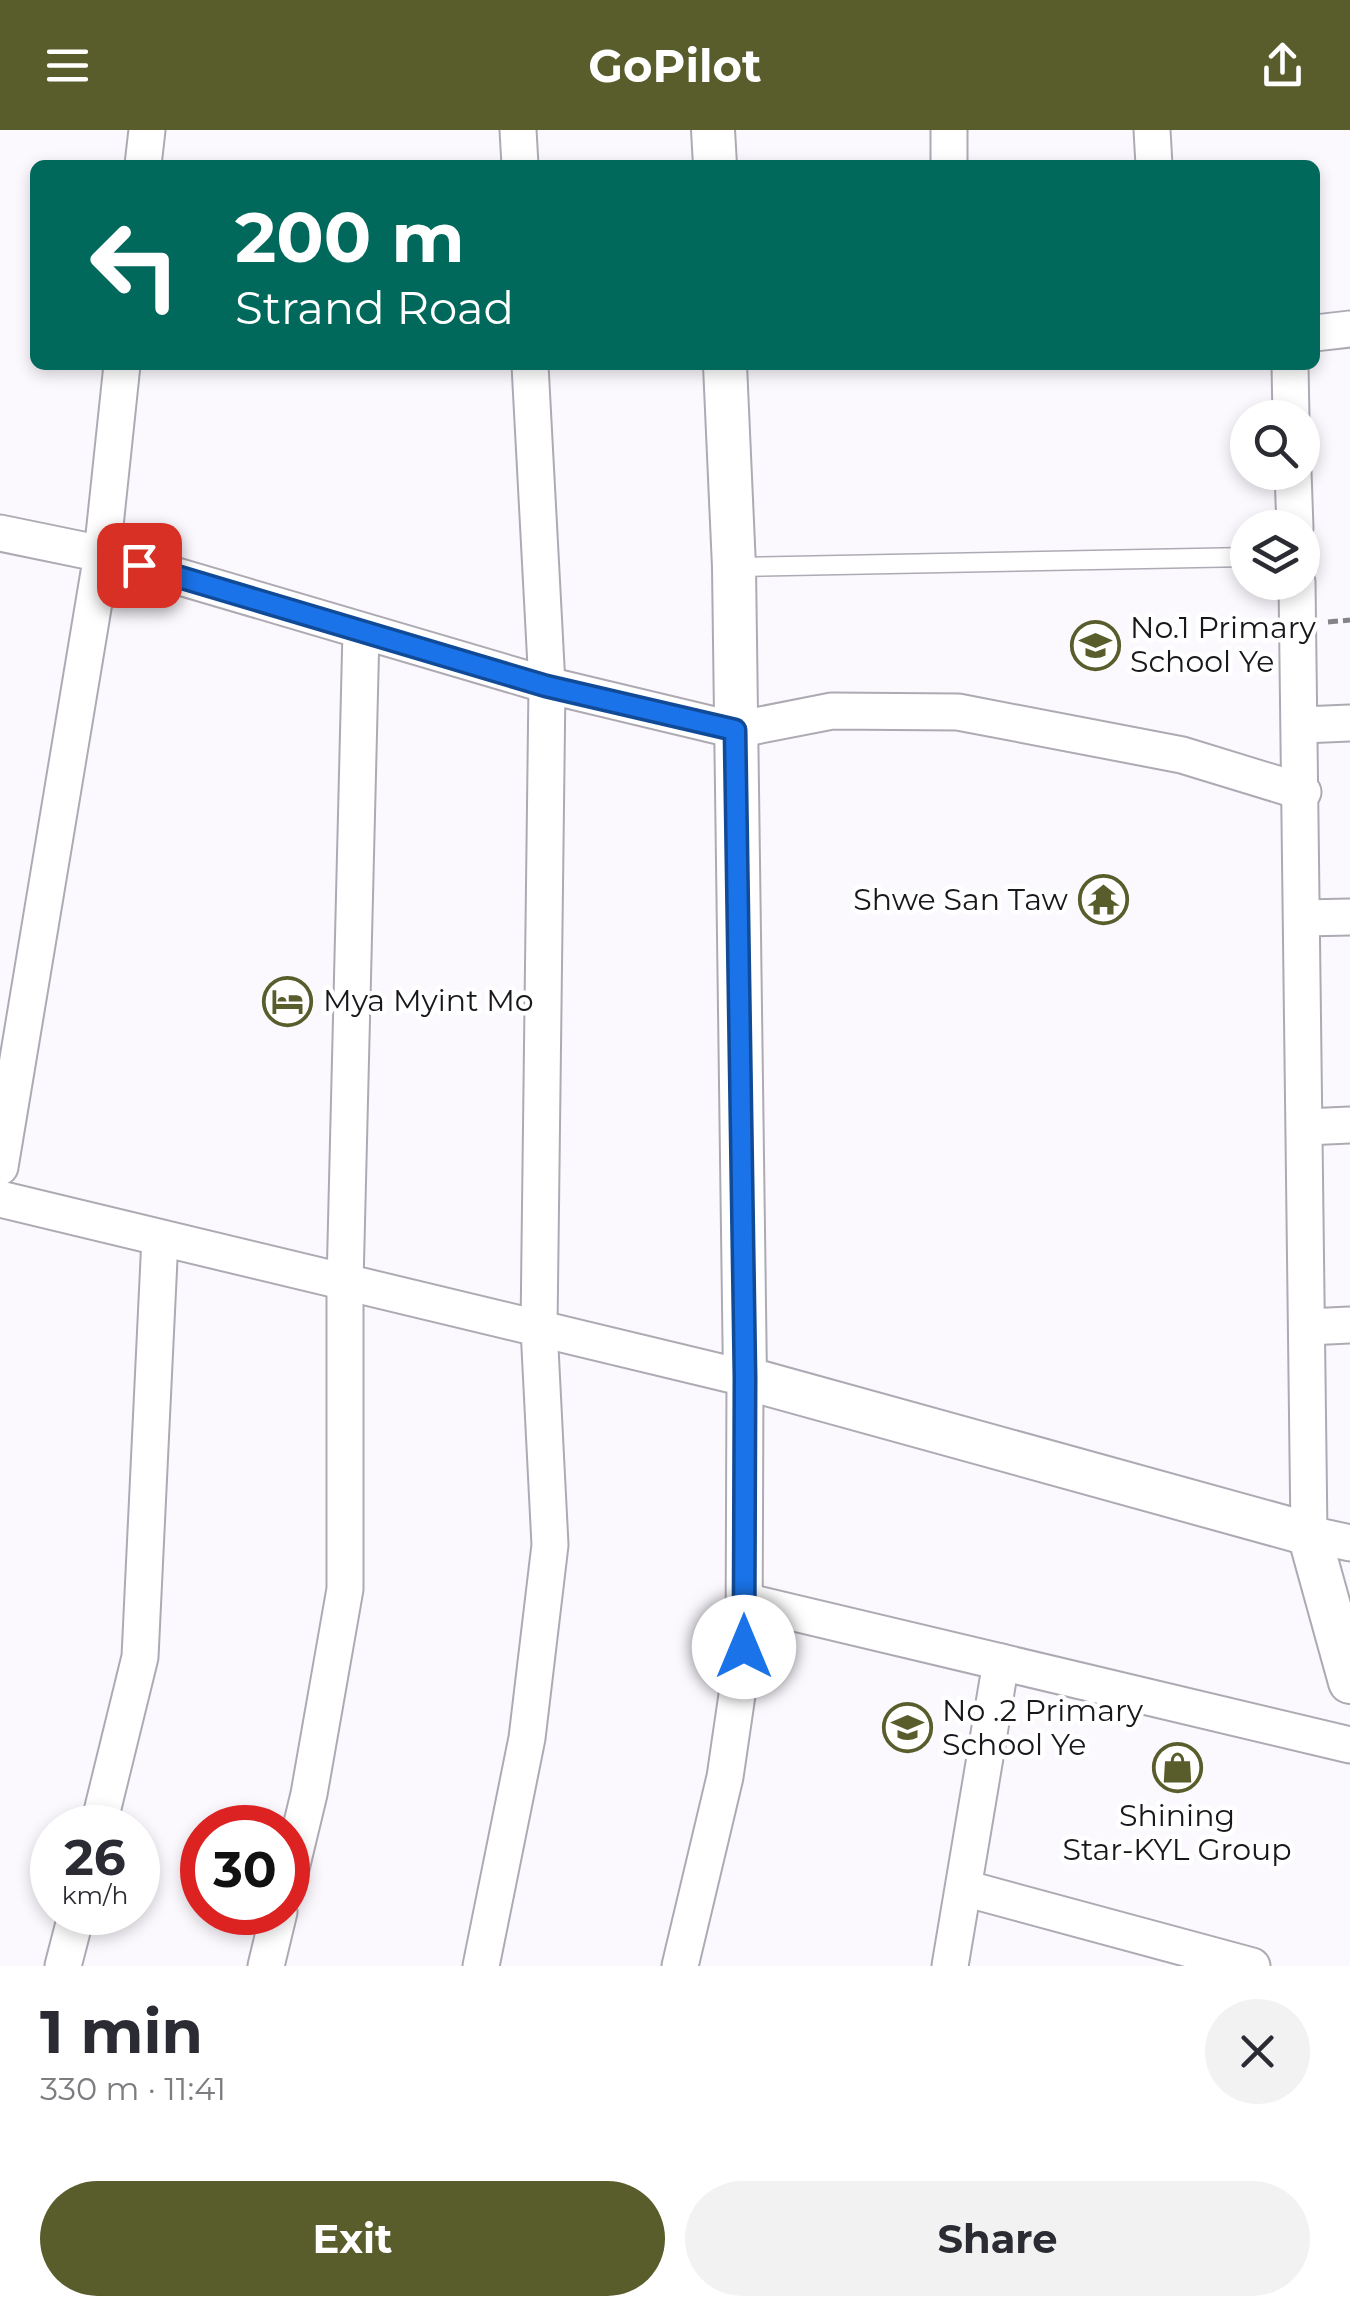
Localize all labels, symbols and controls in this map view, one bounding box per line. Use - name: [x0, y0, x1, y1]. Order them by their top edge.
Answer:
- icon: menu: [40, 38, 95, 93]
- text: GoPilot: [588, 38, 762, 93]
- icon: share: [1255, 38, 1310, 93]
- text: 200 m: [235, 194, 465, 280]
- icon: left: [70, 200, 200, 330]
- text: Strand Road: [235, 280, 514, 335]
- map controls: [1230, 400, 1320, 600]
- button: search: [1230, 400, 1320, 490]
- button: layers: [1230, 510, 1320, 600]
- pin: [97, 523, 182, 608]
- icon: arrive: [112, 538, 167, 593]
- place label: No.1 Primary School Ye: [1130, 609, 1317, 680]
- school or university icon: No.1 Primary School Ye: [1069, 619, 1121, 671]
- temple icon: Shwe San Taw: [1077, 874, 1129, 926]
- place label: Shwe San Taw: [853, 881, 1069, 918]
- hotel icon: Mya Myint Mo: [262, 975, 314, 1027]
- place label: Mya Myint Mo: [323, 982, 534, 1019]
- position arrow: [692, 1595, 796, 1699]
- place label: No .2 Primary School Ye: [942, 1692, 1144, 1763]
- school or university icon: No .2 Primary School Ye: [881, 1702, 933, 1754]
- shop icon: Shining Star-KYL Group: [1151, 1741, 1203, 1793]
- place label: Shining Star-KYL Group: [1062, 1797, 1292, 1868]
- speed limit sign: 30: [180, 1805, 310, 1935]
- text: 26: [64, 1827, 126, 1888]
- text: km/h: [62, 1880, 128, 1910]
- text: 1 min: [40, 1995, 203, 2068]
- button: close: [1205, 1999, 1310, 2104]
- text: 330 m · 11:41: [40, 2069, 226, 2108]
- button: Exit: [40, 2181, 665, 2296]
- button: Share: [685, 2181, 1310, 2296]

